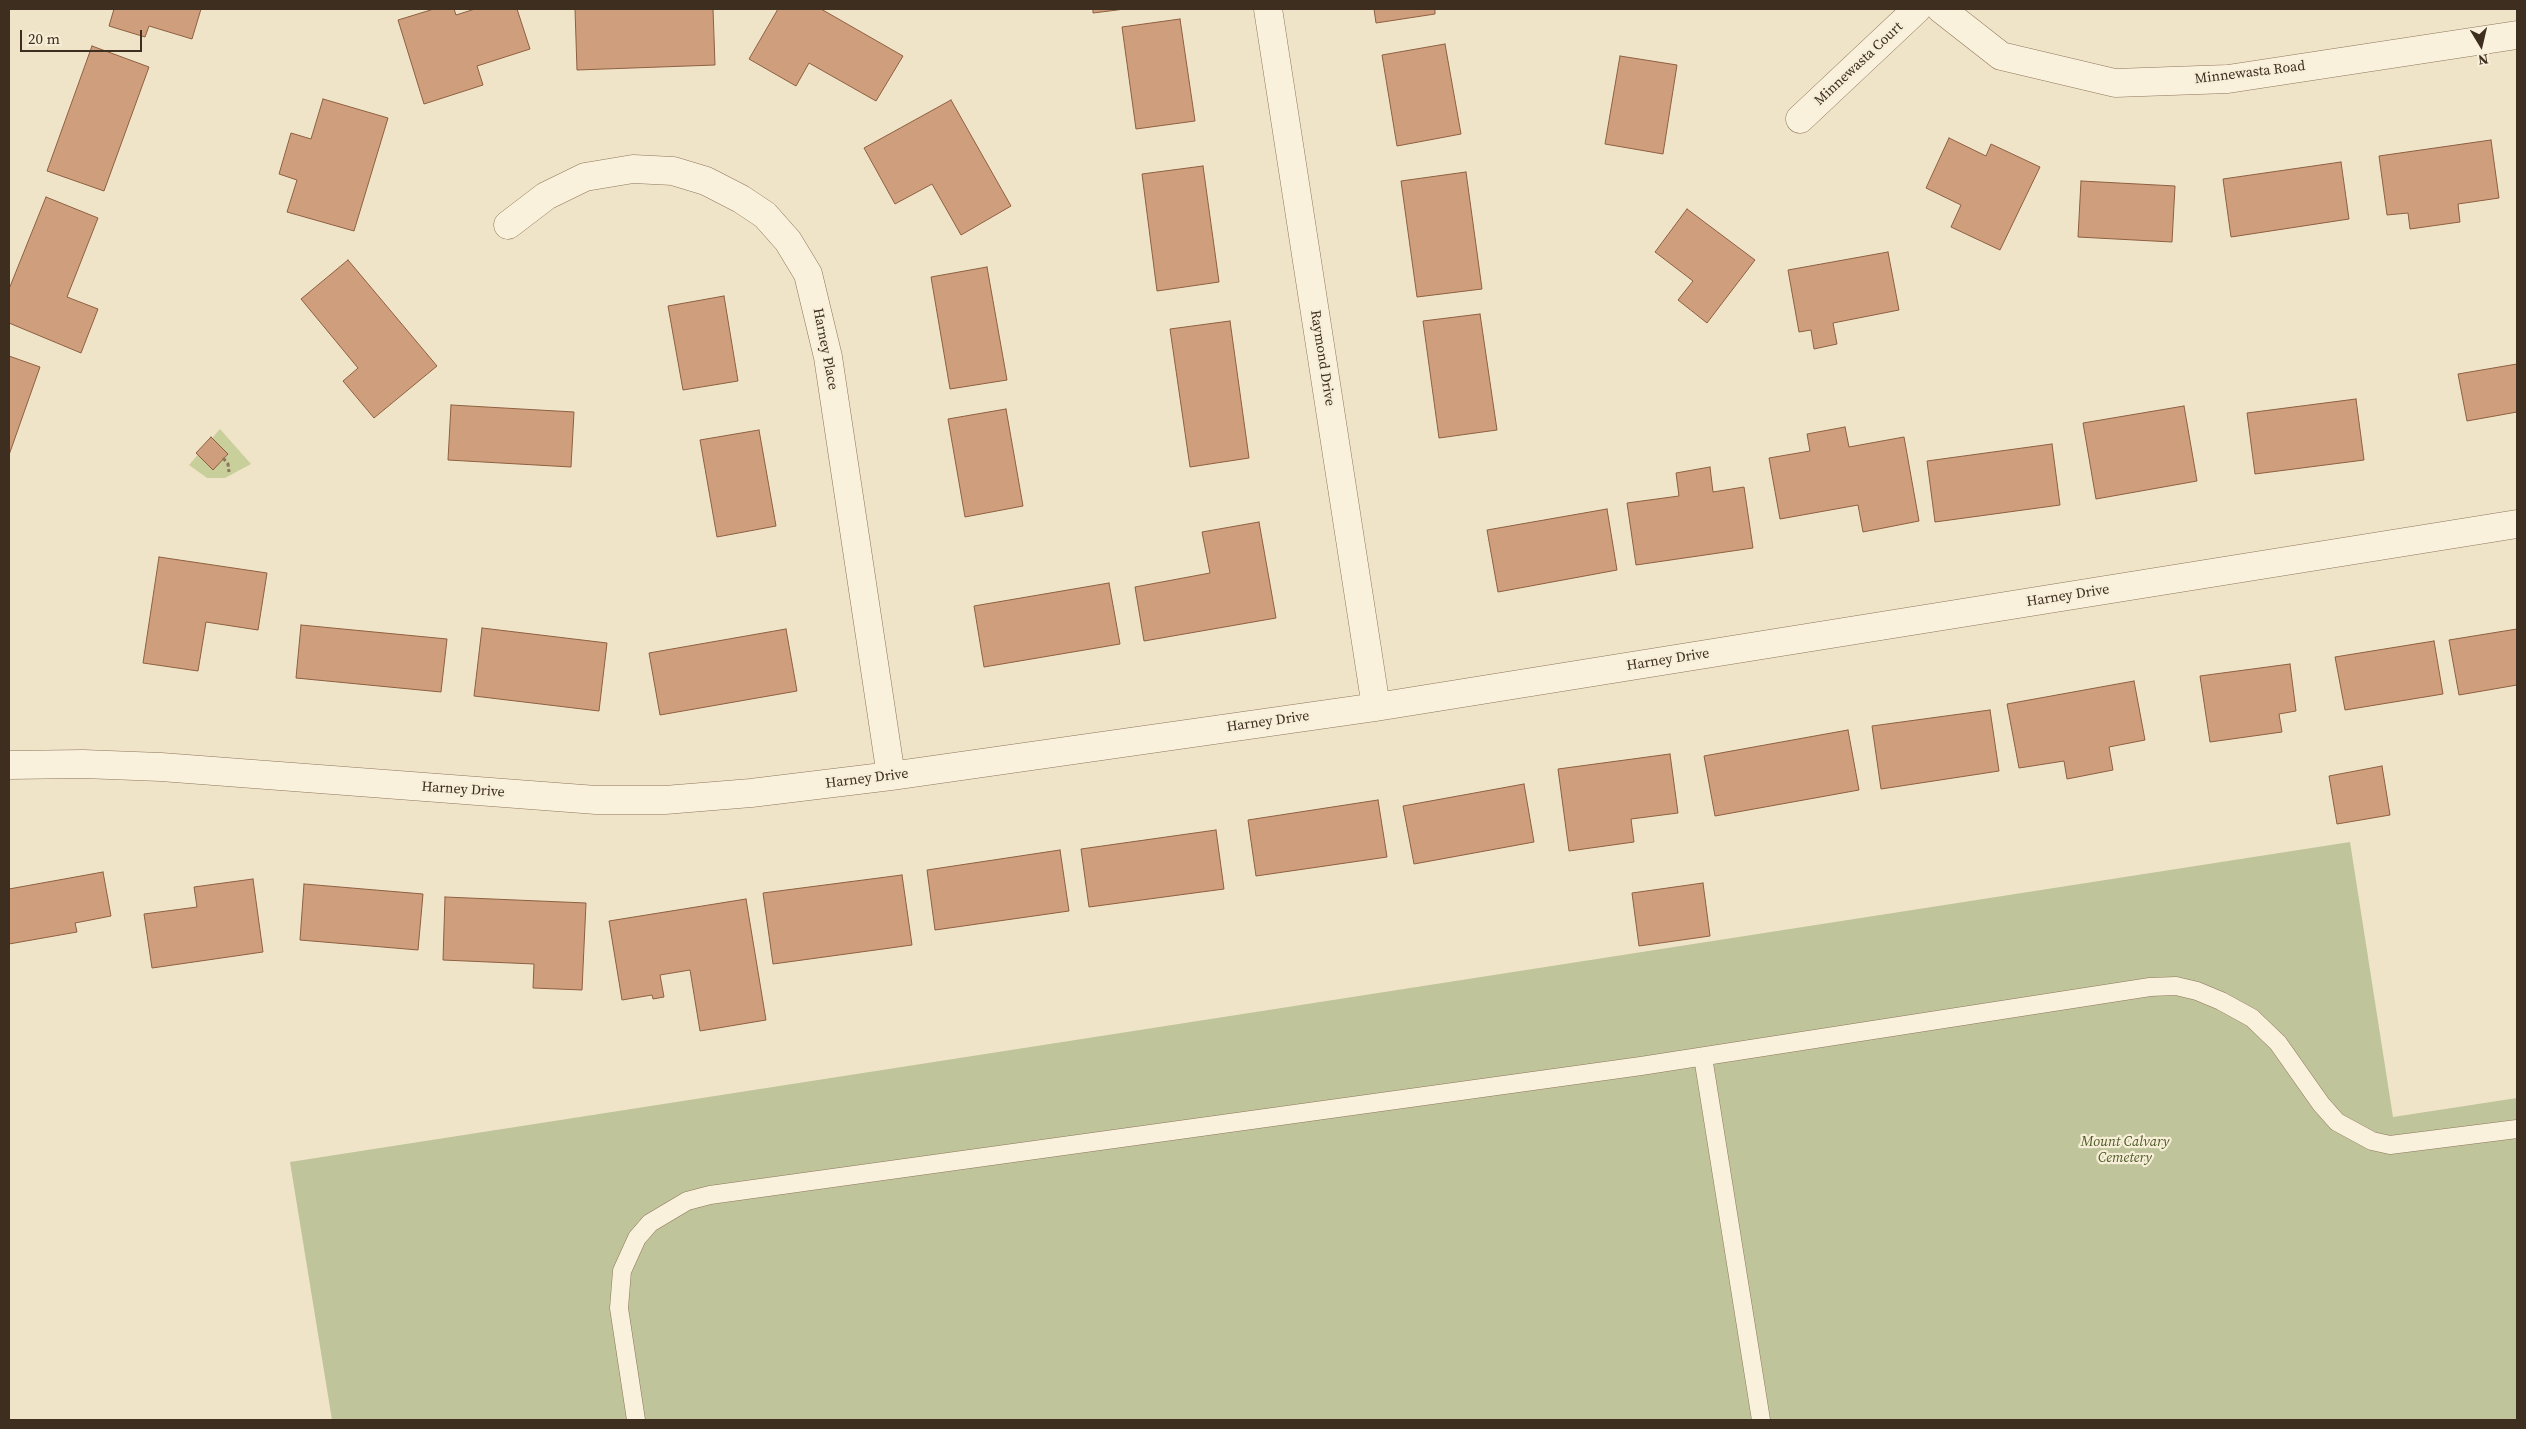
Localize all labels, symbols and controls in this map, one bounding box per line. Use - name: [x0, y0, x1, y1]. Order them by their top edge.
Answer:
- street label: Minnewasta Court: [1811, 19, 1907, 109]
- scale bar: [22, 20, 145, 52]
- north arrow: [2456, 20, 2506, 70]
- text: 20 m: [28, 28, 60, 49]
- text: N: [2477, 49, 2490, 70]
- street label: Minnewasta Road: [2194, 58, 2306, 88]
- street label: Harney Place: [809, 307, 841, 391]
- street label: Raymond Drive: [1306, 309, 1338, 407]
- street label: Harney Drive: [2026, 581, 2110, 611]
- street label: Harney Drive: [1626, 645, 1710, 675]
- street label: Harney Drive: [1226, 708, 1310, 736]
- street label: Harney Drive: [825, 766, 909, 792]
- street label: Harney Drive: [421, 779, 505, 801]
- park label: Mount Calvary Cemetery: [2081, 1134, 2169, 1166]

